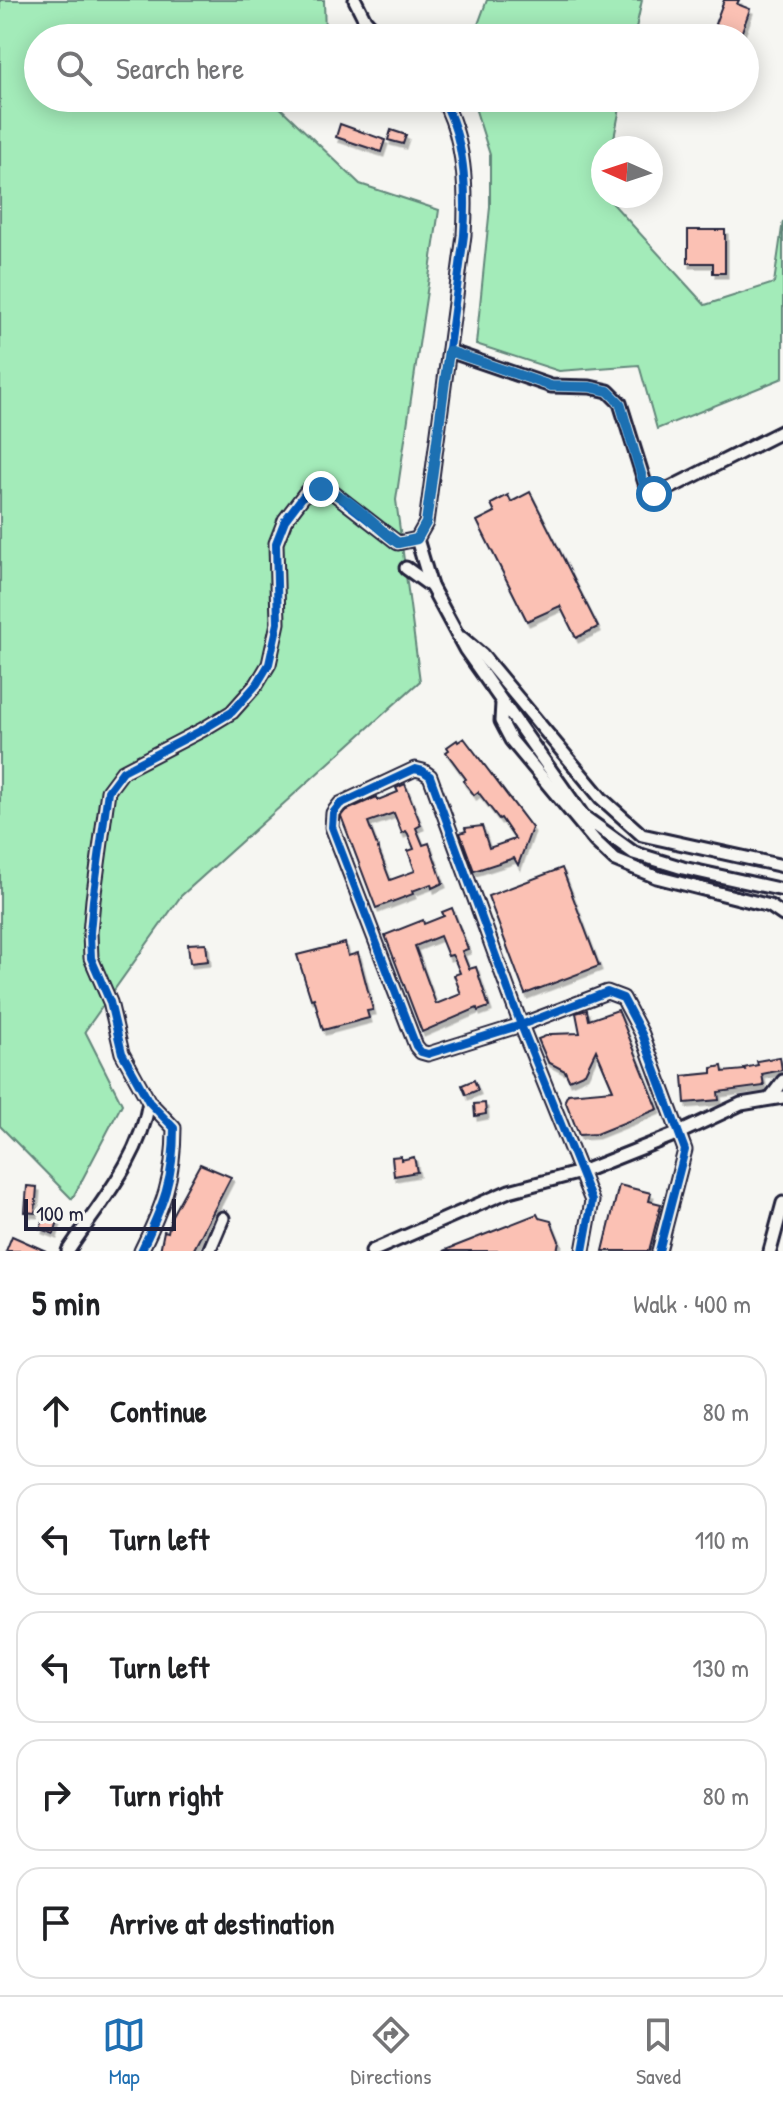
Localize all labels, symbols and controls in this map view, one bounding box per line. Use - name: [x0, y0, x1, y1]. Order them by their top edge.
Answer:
- search box: [24, 24, 759, 112]
- icon: search: [52, 46, 96, 90]
- text: Search here: [116, 48, 244, 88]
- north arrow: [591, 136, 663, 208]
- route end: [303, 471, 339, 507]
- route start: [636, 476, 672, 512]
- scale bar: [24, 1195, 176, 1231]
- text: 100 m: [36, 1198, 84, 1228]
- text: 5 min: [32, 1280, 100, 1326]
- text: Walk · 400 m: [633, 1286, 751, 1321]
- icon: ahead: [34, 1389, 78, 1433]
- text: Continue: [110, 1391, 207, 1431]
- text: 80 m: [702, 1394, 749, 1429]
- icon: left: [34, 1517, 78, 1561]
- text: Turn left: [110, 1519, 209, 1559]
- text: 110 m: [695, 1522, 749, 1557]
- icon: left: [34, 1645, 78, 1689]
- text: Turn left: [110, 1647, 209, 1687]
- text: 130 m: [693, 1650, 749, 1685]
- icon: right: [34, 1773, 78, 1817]
- text: Turn right: [110, 1775, 223, 1815]
- text: 80 m: [702, 1778, 749, 1813]
- icon: arrive: [34, 1901, 78, 1945]
- text: Arrive at destination: [110, 1903, 335, 1943]
- tab: Map: [102, 2013, 146, 2091]
- tab: Directions: [351, 2013, 432, 2091]
- tab: Saved: [636, 2013, 681, 2091]

